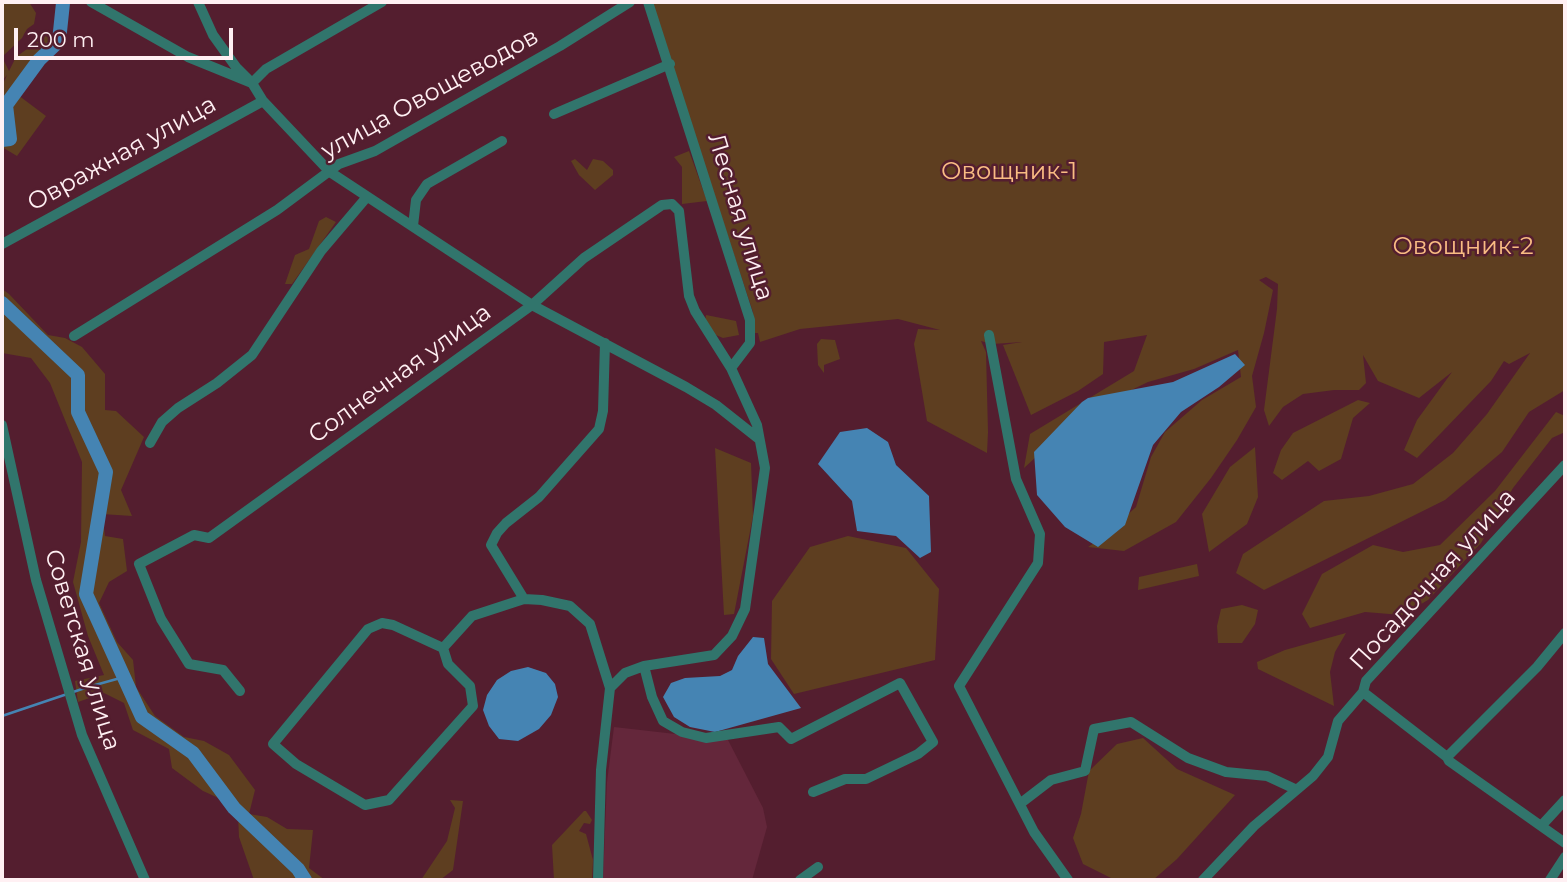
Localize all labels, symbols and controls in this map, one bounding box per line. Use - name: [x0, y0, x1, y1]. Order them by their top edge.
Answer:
- scale bar: [18, 14, 236, 58]
- street label: улица Овощеводов: [316, 22, 544, 166]
- text: 200 m: [27, 27, 94, 52]
- street label: Овражная улица: [23, 90, 221, 218]
- street label: Лесная улица: [701, 130, 779, 304]
- park label: Овощник-1: [941, 158, 1077, 186]
- park label: Овощник-2: [1392, 233, 1534, 261]
- street label: Солнечная улица: [303, 298, 497, 450]
- street label: Посадочная улица: [1344, 483, 1522, 677]
- street label: Советская улица: [38, 546, 126, 754]

